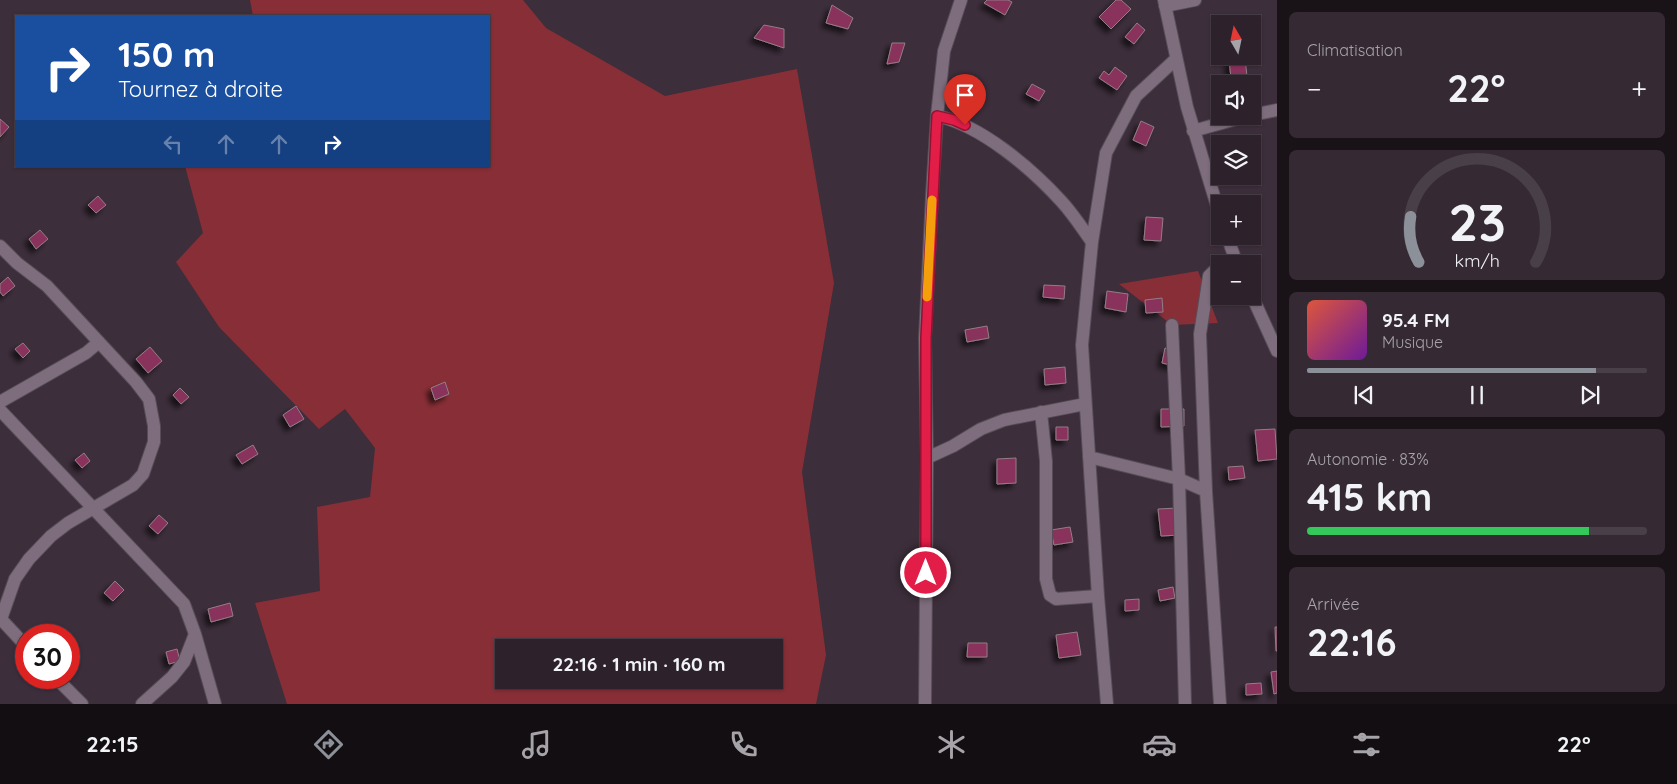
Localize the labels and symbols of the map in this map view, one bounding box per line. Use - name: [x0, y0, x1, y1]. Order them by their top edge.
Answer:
- north arrow: [1211, 15, 1261, 65]
- pin: [944, 74, 986, 125]
- position arrow: [899, 546, 951, 598]
- speed limit sign: 30: [15, 624, 80, 689]

